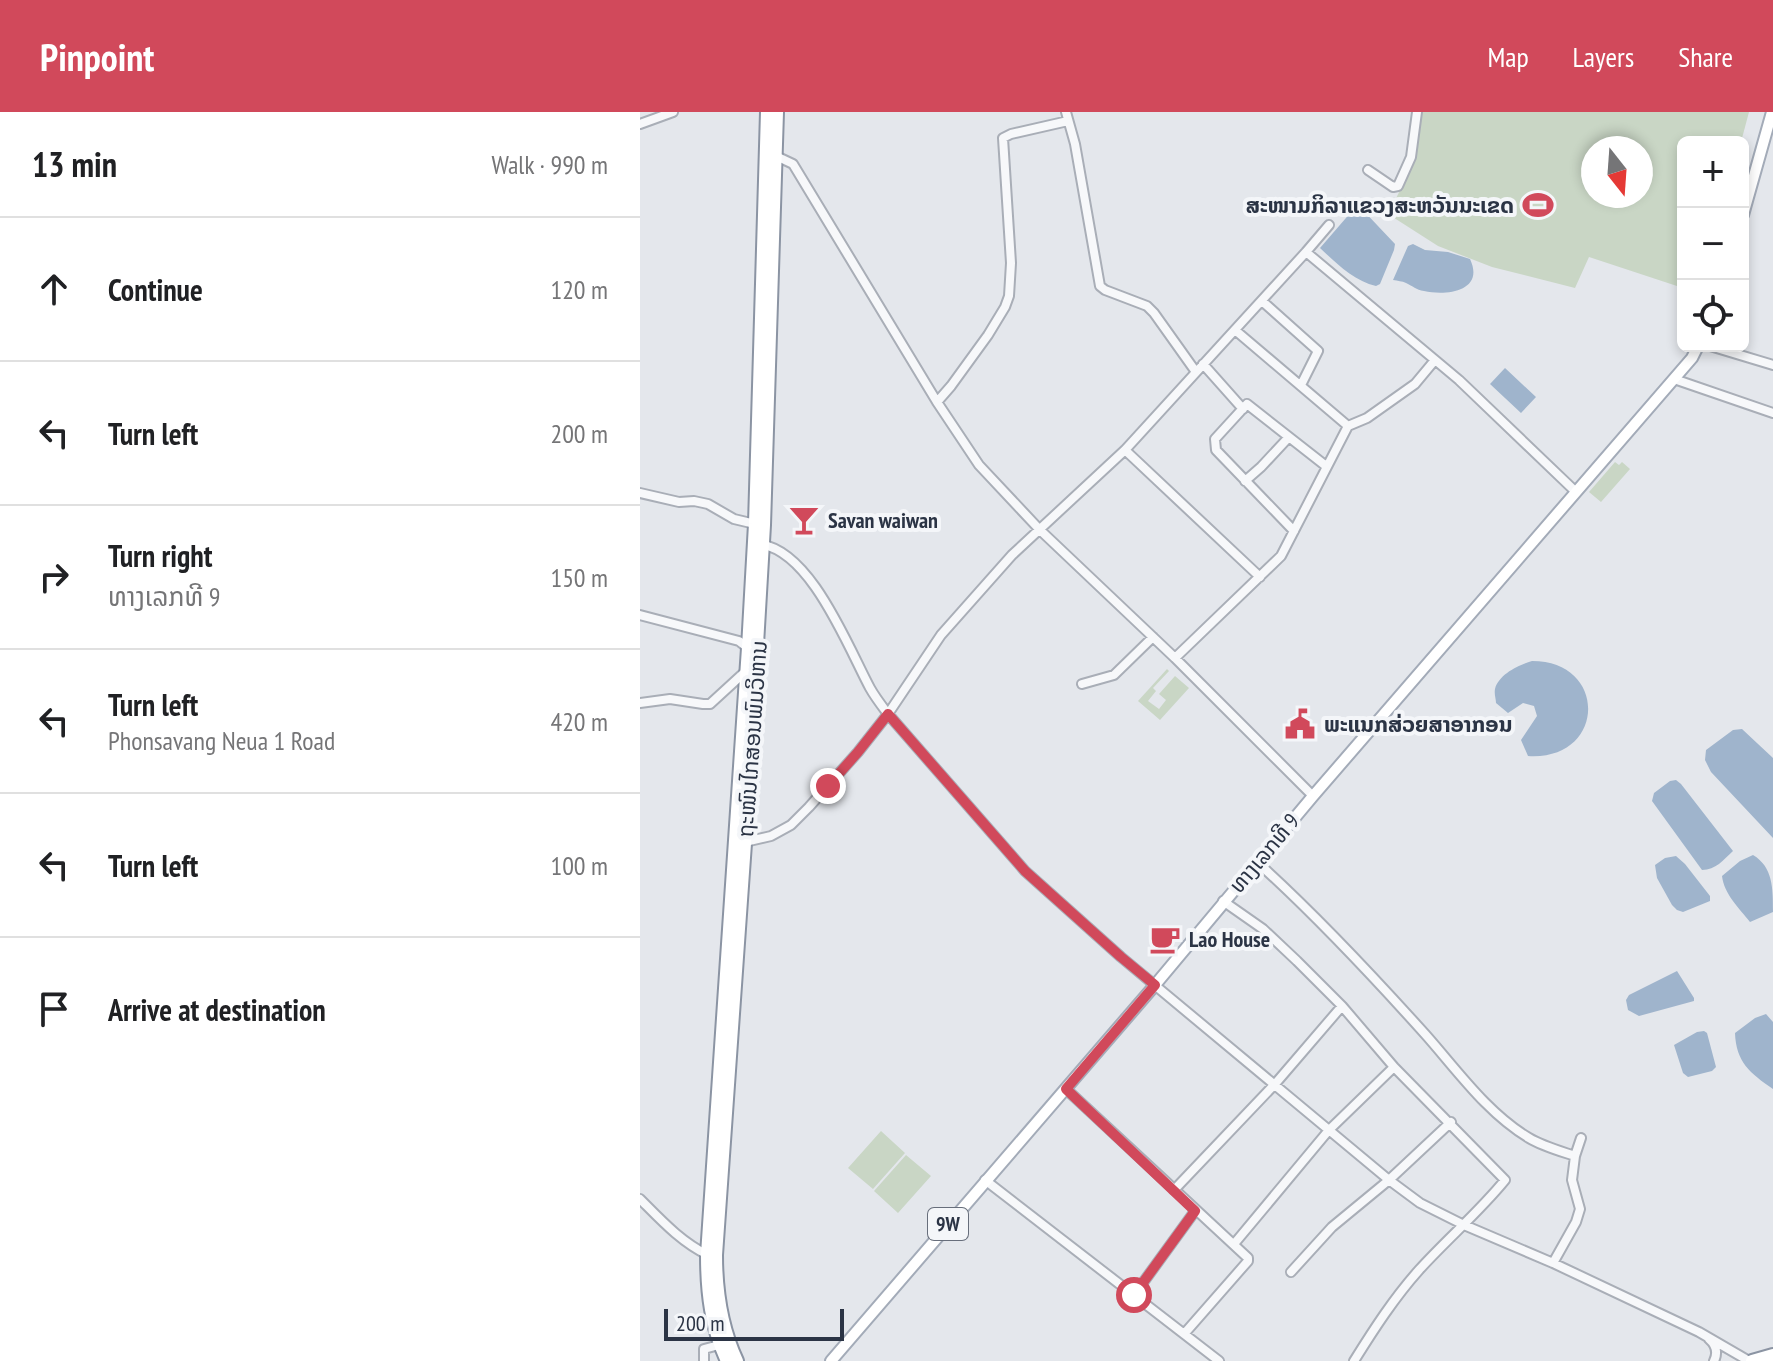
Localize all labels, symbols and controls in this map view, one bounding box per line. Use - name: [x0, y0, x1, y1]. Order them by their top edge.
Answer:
- text: Pinpoint: [40, 32, 154, 81]
- text: Map: [1487, 38, 1529, 75]
- text: Layers: [1573, 38, 1634, 75]
- text: Share: [1678, 38, 1733, 75]
- north arrow: [1581, 136, 1653, 208]
- map controls: [1677, 136, 1749, 352]
- button: +: [1677, 136, 1749, 208]
- text: 13 min: [32, 142, 117, 186]
- text: Walk · 990 m: [491, 148, 608, 181]
- sports icon: ສະໜາມກິລາແຂວງສະຫວັນນະເຂດ: [1521, 188, 1555, 222]
- place label: ສະໜາມກິລາແຂວງສະຫວັນນະເຂດ: [1246, 191, 1514, 219]
- button: −: [1677, 208, 1749, 280]
- icon: ahead: [32, 267, 76, 311]
- text: Continue: [108, 270, 203, 309]
- text: 120 m: [550, 273, 608, 306]
- button: locate: [1677, 280, 1749, 352]
- icon: left: [32, 411, 76, 455]
- text: Turn left: [108, 414, 198, 453]
- text: 200 m: [550, 417, 608, 450]
- bar icon: Savan waiwan: [787, 503, 821, 537]
- place label: Savan waiwan: [828, 506, 938, 534]
- text: Turn right: [108, 536, 212, 575]
- icon: right: [32, 555, 76, 599]
- text: 150 m: [550, 561, 608, 594]
- text: ທາງເລກທີ 9: [108, 580, 221, 613]
- street label: ຖະໜົນໄກສອນພົມວິຫານ: [731, 640, 773, 838]
- text: Turn left: [108, 685, 198, 724]
- icon: left: [32, 699, 76, 743]
- text: 420 m: [550, 705, 608, 738]
- public building icon: ພະແນກສ່ວຍສາອາກອນ: [1283, 707, 1317, 741]
- place label: ພະແນກສ່ວຍສາອາກອນ: [1324, 710, 1512, 738]
- text: Phonsavang Neua 1 Road: [108, 724, 335, 757]
- route end: [810, 768, 846, 804]
- street label: ທາງເລກທີ 9: [1223, 808, 1305, 898]
- icon: left: [32, 843, 76, 887]
- text: Turn left: [108, 846, 198, 885]
- text: 100 m: [550, 849, 608, 882]
- cafe icon: Lao House: [1148, 922, 1182, 956]
- place label: Lao House: [1189, 925, 1270, 953]
- icon: arrive: [32, 987, 76, 1031]
- text: Arrive at destination: [108, 990, 326, 1029]
- road number: 9W: [928, 1208, 968, 1240]
- route start: [1116, 1277, 1152, 1313]
- scale bar: [664, 1305, 844, 1341]
- text: 200 m: [676, 1309, 725, 1337]

